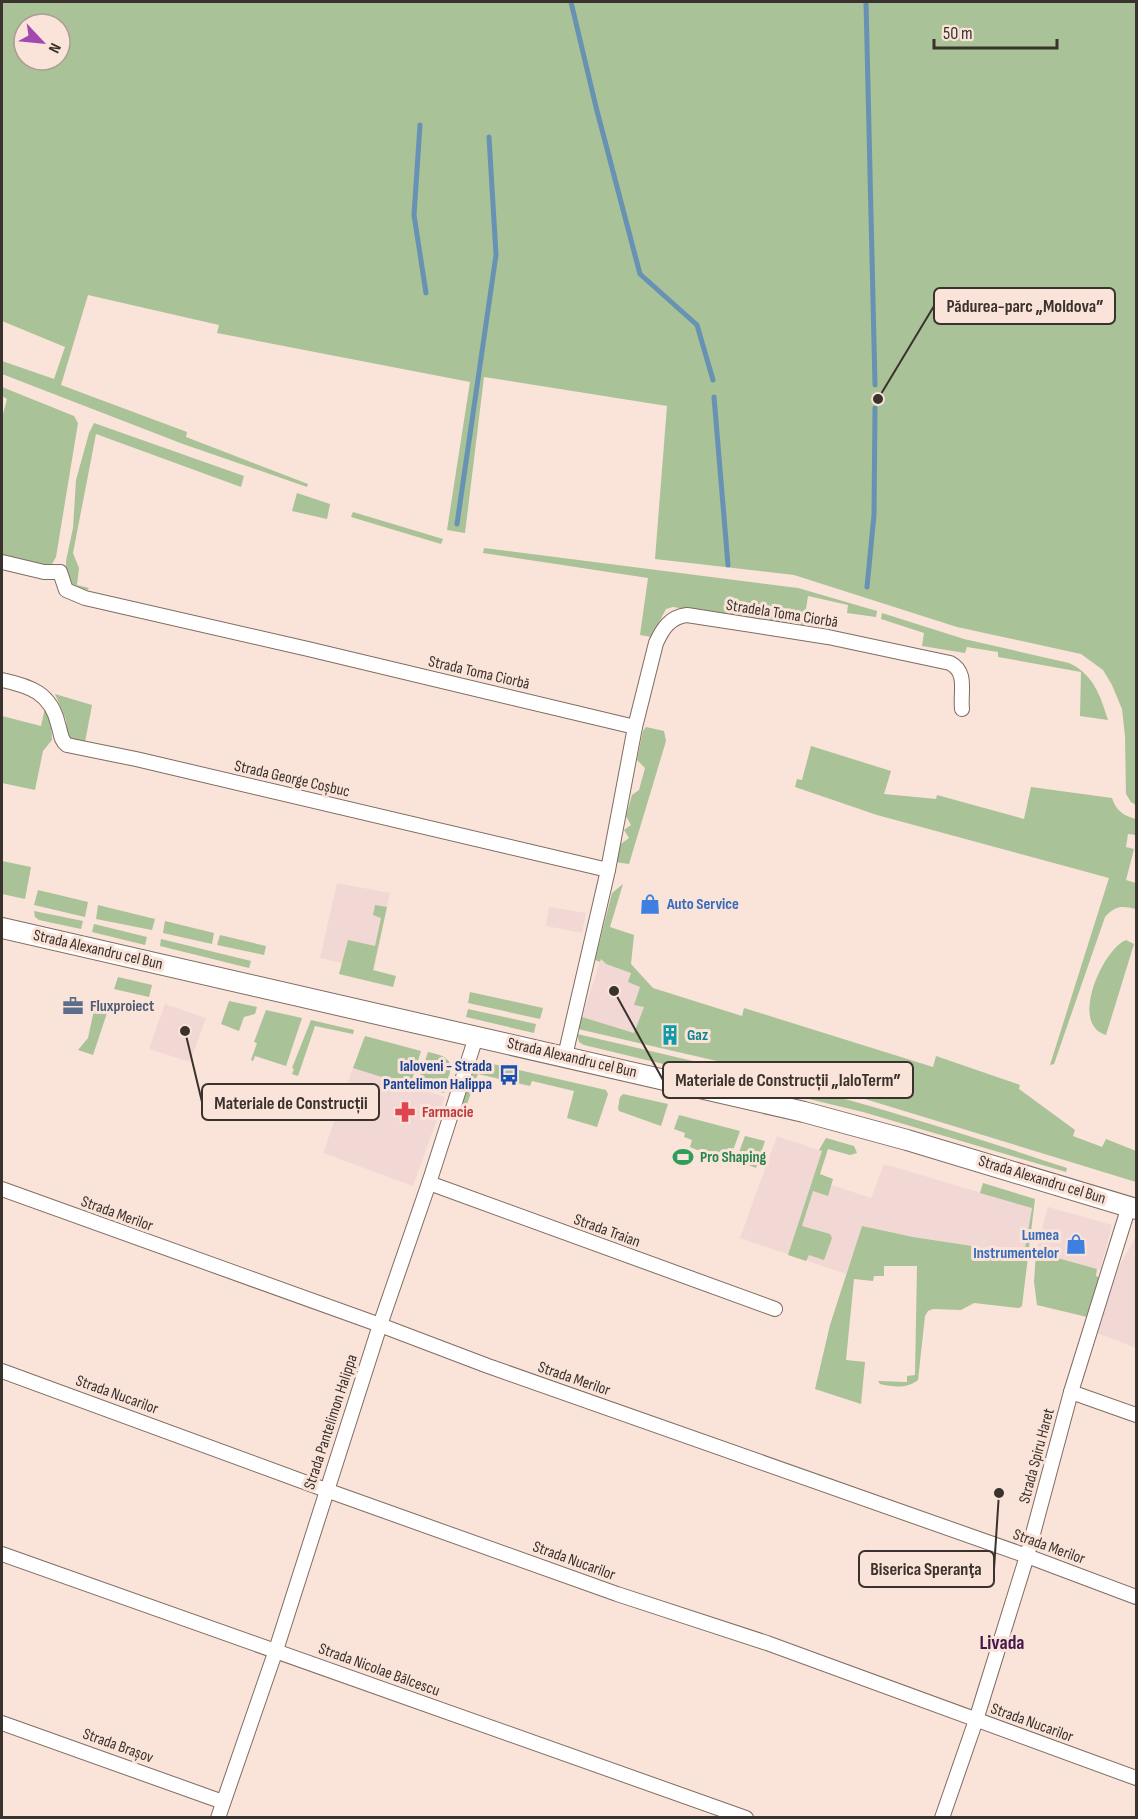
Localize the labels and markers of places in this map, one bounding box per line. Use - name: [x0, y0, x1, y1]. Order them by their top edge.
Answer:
- callout: Pădurea-parc „Moldova”: [934, 288, 1115, 324]
- shop icon: Auto Service: [638, 892, 662, 916]
- place label: Auto Service: [666, 895, 739, 914]
- office icon: Fluxproiect: [61, 994, 85, 1018]
- place label: Fluxproiect: [90, 997, 154, 1016]
- building icon: Gaz: [658, 1023, 682, 1047]
- place label: Gaz: [687, 1026, 708, 1045]
- place label: Ialoveni - Strada Pantelimon Halippa: [383, 1057, 492, 1094]
- callout: Materiale de Construcții „IaloTerm”: [663, 1062, 913, 1098]
- bus stop icon: Ialoveni - Strada Pantelimon Halippa: [497, 1063, 521, 1087]
- callout: Materiale de Construcții: [202, 1084, 379, 1120]
- pharmacy icon: Farmacie: [393, 1100, 417, 1124]
- place label: Farmacie: [422, 1103, 474, 1122]
- sports icon: Pro Shaping: [671, 1145, 695, 1169]
- place label: Pro Shaping: [700, 1148, 767, 1167]
- place label: Lumea Instrumentelor: [973, 1226, 1059, 1263]
- shop icon: Lumea Instrumentelor: [1064, 1232, 1088, 1256]
- callout: Biserica Speranţa: [859, 1551, 994, 1587]

